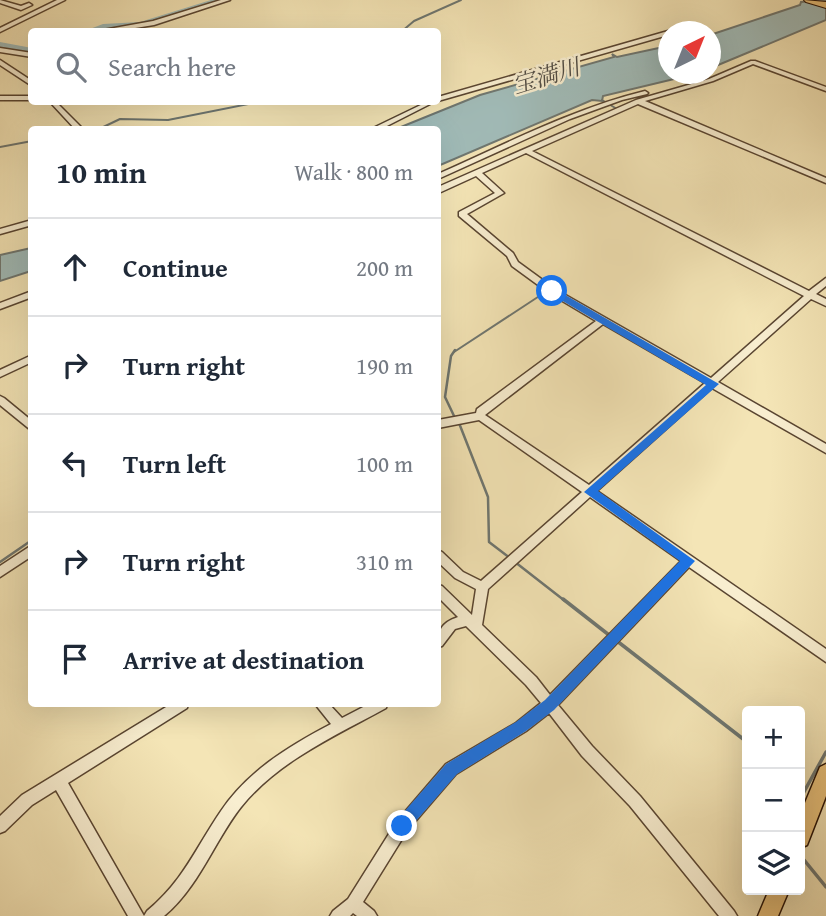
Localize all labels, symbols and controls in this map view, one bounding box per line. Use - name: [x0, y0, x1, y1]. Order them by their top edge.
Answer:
- north arrow: [658, 21, 721, 84]
- search box: [28, 28, 441, 105]
- text: Search here: [108, 47, 236, 86]
- icon: search: [52, 48, 90, 86]
- water label: 宝満川: [508, 49, 587, 101]
- text: 10 min: [56, 150, 146, 194]
- text: Walk · 800 m: [294, 155, 413, 188]
- icon: ahead: [56, 248, 94, 286]
- text: Continue: [123, 248, 228, 287]
- text: 200 m: [356, 251, 413, 284]
- route start: [536, 275, 567, 306]
- icon: right: [56, 346, 94, 384]
- text: Turn right: [123, 346, 245, 385]
- text: 190 m: [356, 349, 413, 382]
- icon: left: [56, 444, 94, 482]
- text: Turn left: [123, 444, 226, 483]
- text: 100 m: [356, 447, 413, 480]
- icon: right: [56, 542, 94, 580]
- text: Turn right: [123, 542, 245, 581]
- text: 310 m: [356, 545, 413, 578]
- icon: arrive: [56, 640, 94, 678]
- text: Arrive at destination: [123, 640, 364, 679]
- map controls: [742, 706, 805, 895]
- button: +: [742, 706, 805, 769]
- button: −: [742, 769, 805, 832]
- route end: [386, 810, 417, 841]
- button: layers: [742, 832, 805, 895]

